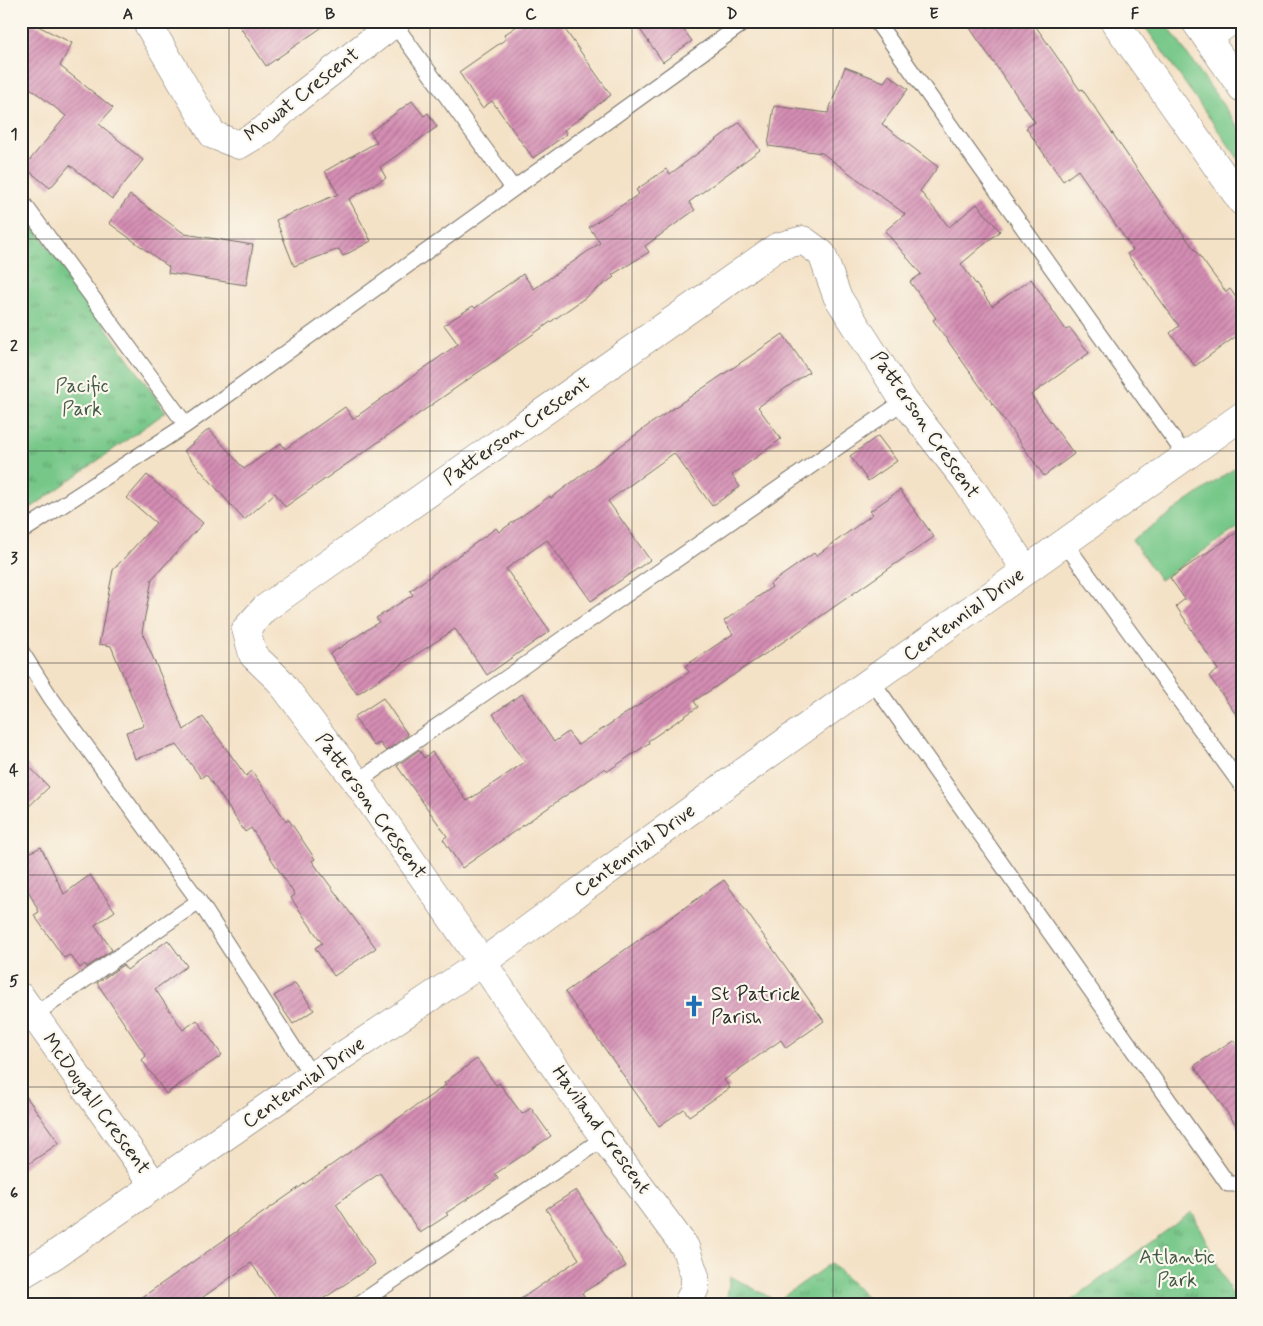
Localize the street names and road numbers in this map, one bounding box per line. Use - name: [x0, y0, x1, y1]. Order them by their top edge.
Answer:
- street label: Mowat Crescent: [239, 41, 365, 149]
- street label: Patterson Crescent: [864, 346, 986, 504]
- street label: Patterson Crescent: [438, 370, 596, 492]
- street label: Centennial Drive: [898, 562, 1030, 668]
- street label: Patterson Crescent: [309, 728, 433, 884]
- street label: Centennial Drive: [569, 798, 701, 904]
- street label: McDougall Crescent: [36, 1028, 156, 1180]
- street label: Centennial Drive: [237, 1031, 371, 1135]
- street label: Haviland Crescent: [545, 1060, 657, 1200]

